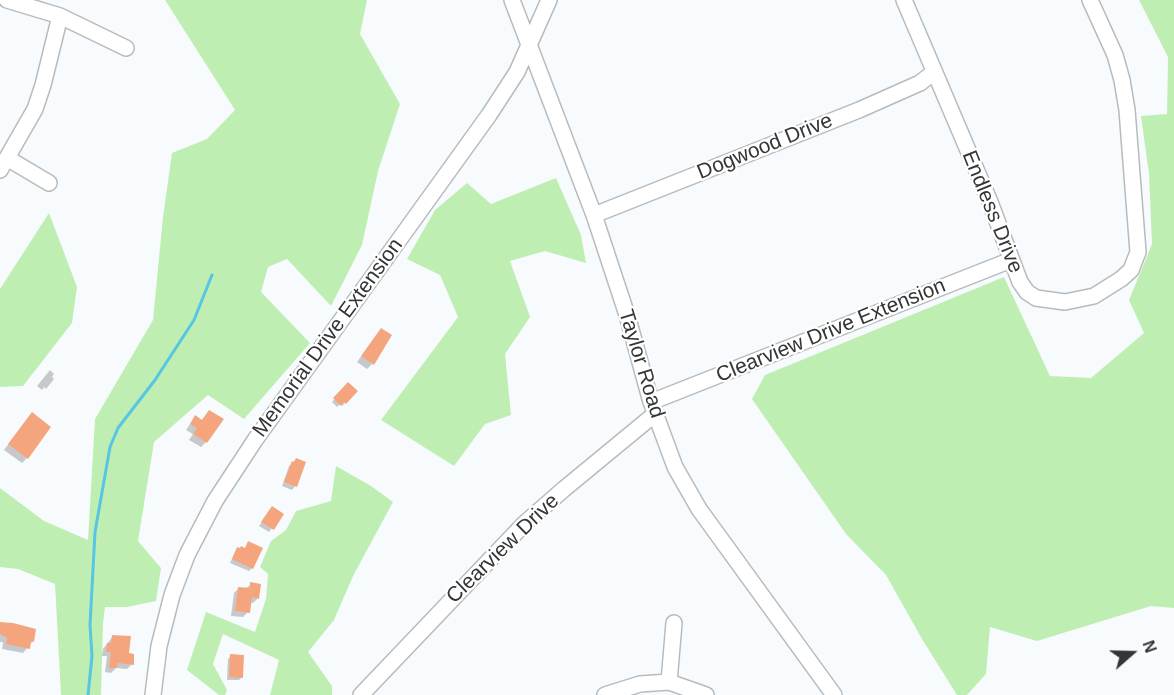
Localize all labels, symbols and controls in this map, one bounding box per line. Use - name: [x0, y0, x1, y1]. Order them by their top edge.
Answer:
- street label: Dogwood Drive: [694, 108, 836, 186]
- street label: Endless Drive: [956, 147, 1028, 277]
- street label: Memorial Drive Extension: [247, 234, 409, 442]
- street label: Clearview Drive Extension: [713, 273, 949, 389]
- street label: Taylor Road: [613, 307, 669, 421]
- street label: Clearview Drive: [441, 489, 565, 609]
- north arrow: [1102, 623, 1162, 683]
- text: N: [1139, 638, 1159, 655]

